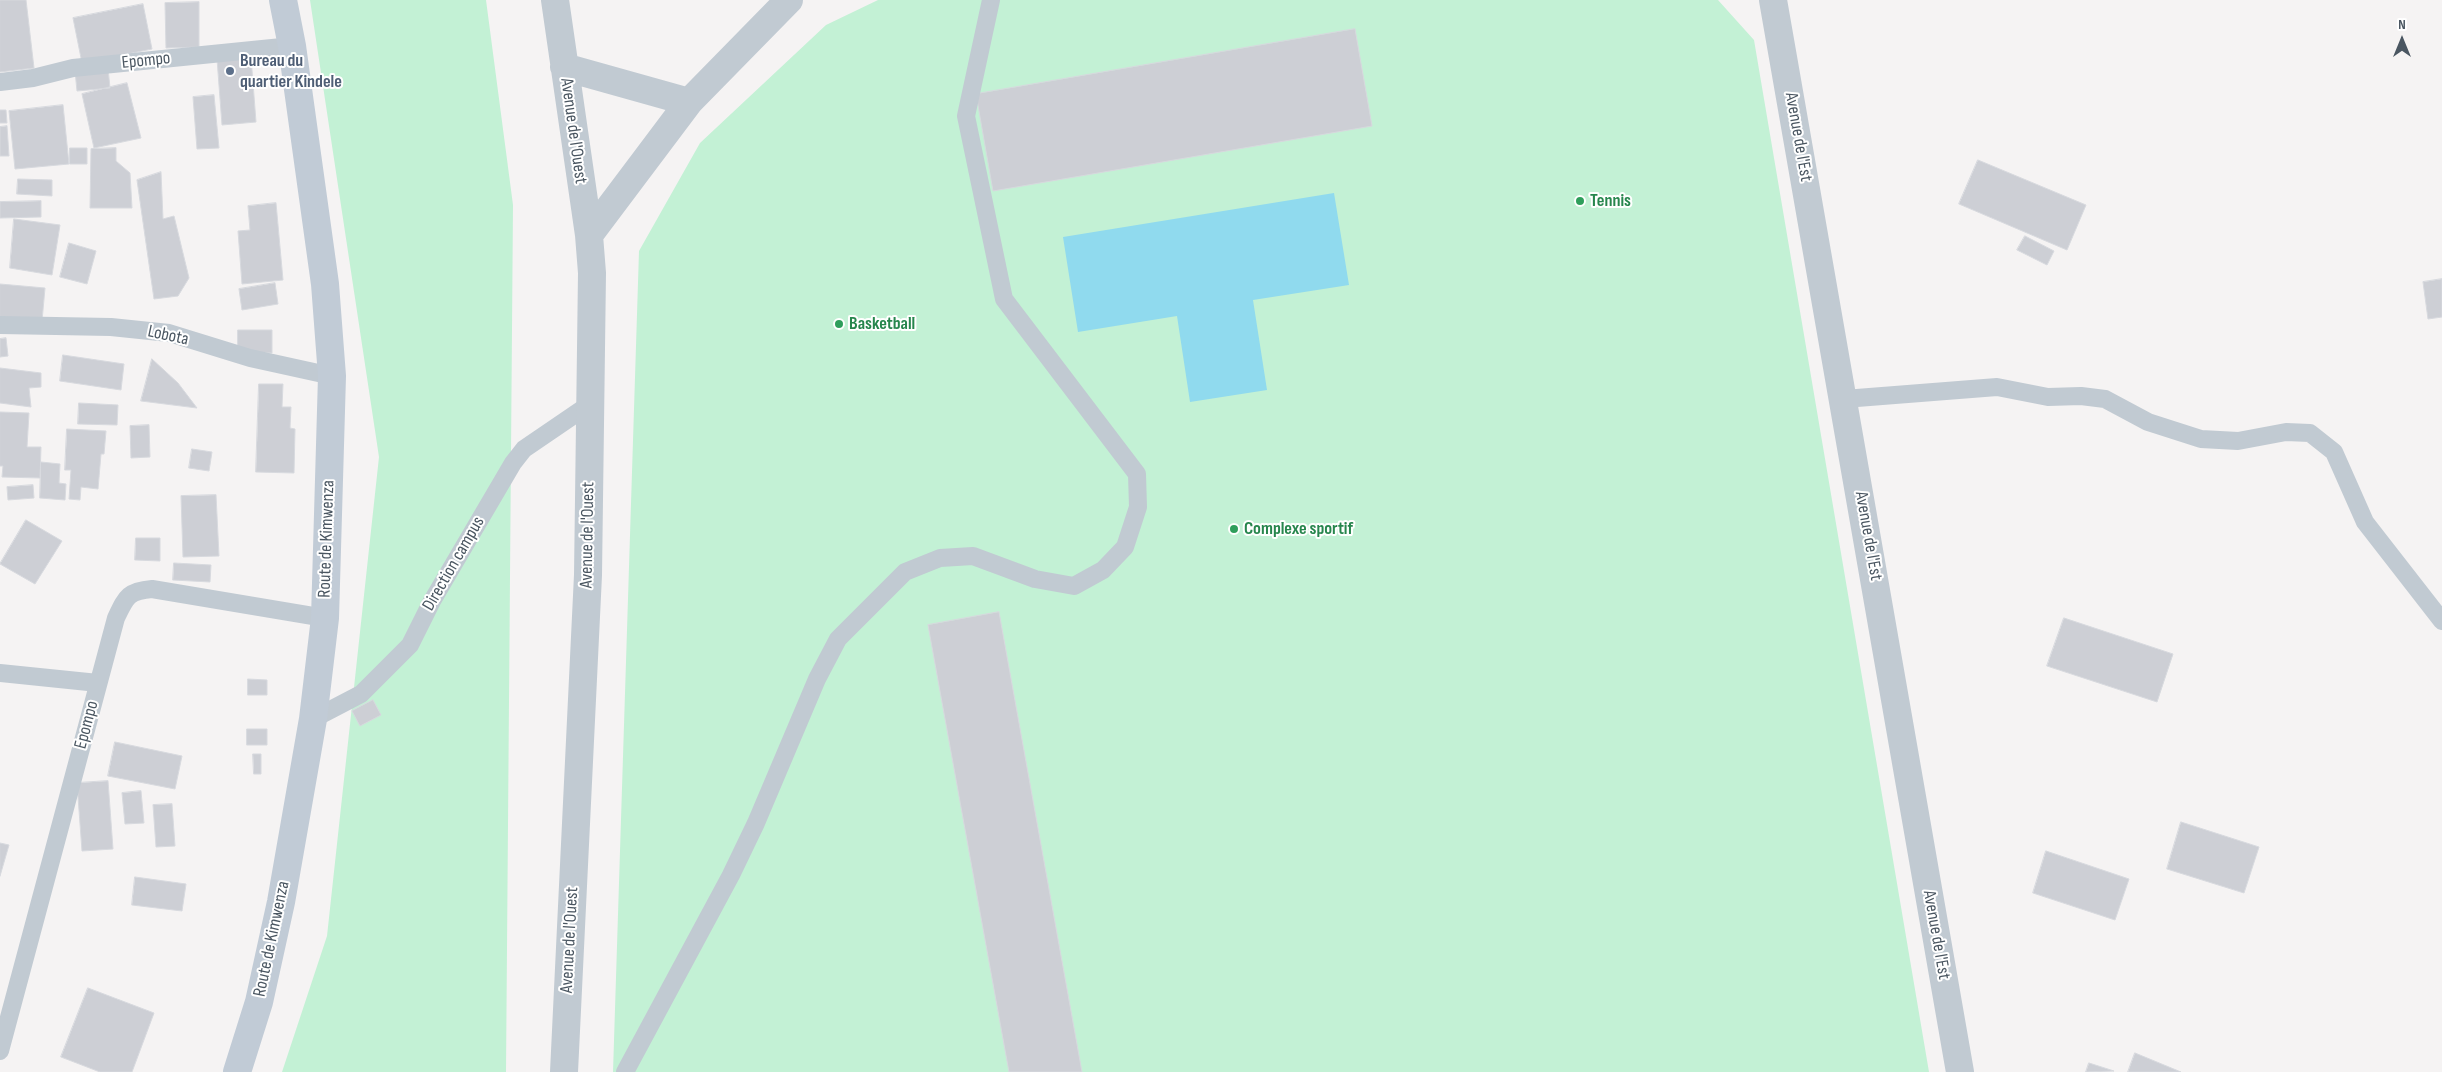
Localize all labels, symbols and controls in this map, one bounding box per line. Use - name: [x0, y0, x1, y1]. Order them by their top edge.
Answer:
- north arrow: [2377, 15, 2427, 65]
- text: N: [2398, 16, 2406, 33]
- street label: Epompo: [121, 48, 171, 74]
- place label: Bureau du quartier Kindele: [240, 50, 342, 92]
- marker: Bureau du quartier Kindele: [224, 65, 236, 77]
- street label: Avenue de l'Ouest: [555, 77, 591, 185]
- street label: Avenue de l'Est: [1780, 91, 1816, 183]
- place label: Tennis: [1590, 190, 1631, 212]
- marker: Tennis: [1574, 195, 1586, 207]
- place label: Basketball: [849, 313, 915, 335]
- marker: Basketball: [833, 318, 845, 330]
- street label: Lobota: [146, 321, 190, 351]
- street label: Route de Kimwenza: [314, 480, 340, 598]
- street label: Avenue de l'Ouest: [576, 482, 600, 588]
- street label: Avenue de l'Est: [1850, 490, 1886, 582]
- street label: Direction campus: [418, 513, 490, 615]
- place label: Complexe sportif: [1244, 518, 1353, 540]
- marker: Complexe sportif: [1228, 523, 1240, 535]
- street label: Epompo: [70, 699, 104, 751]
- street label: Route de Kimwenza: [249, 879, 295, 999]
- street label: Avenue de l'Ouest: [556, 886, 584, 994]
- street label: Avenue de l'Est: [1918, 889, 1954, 981]

